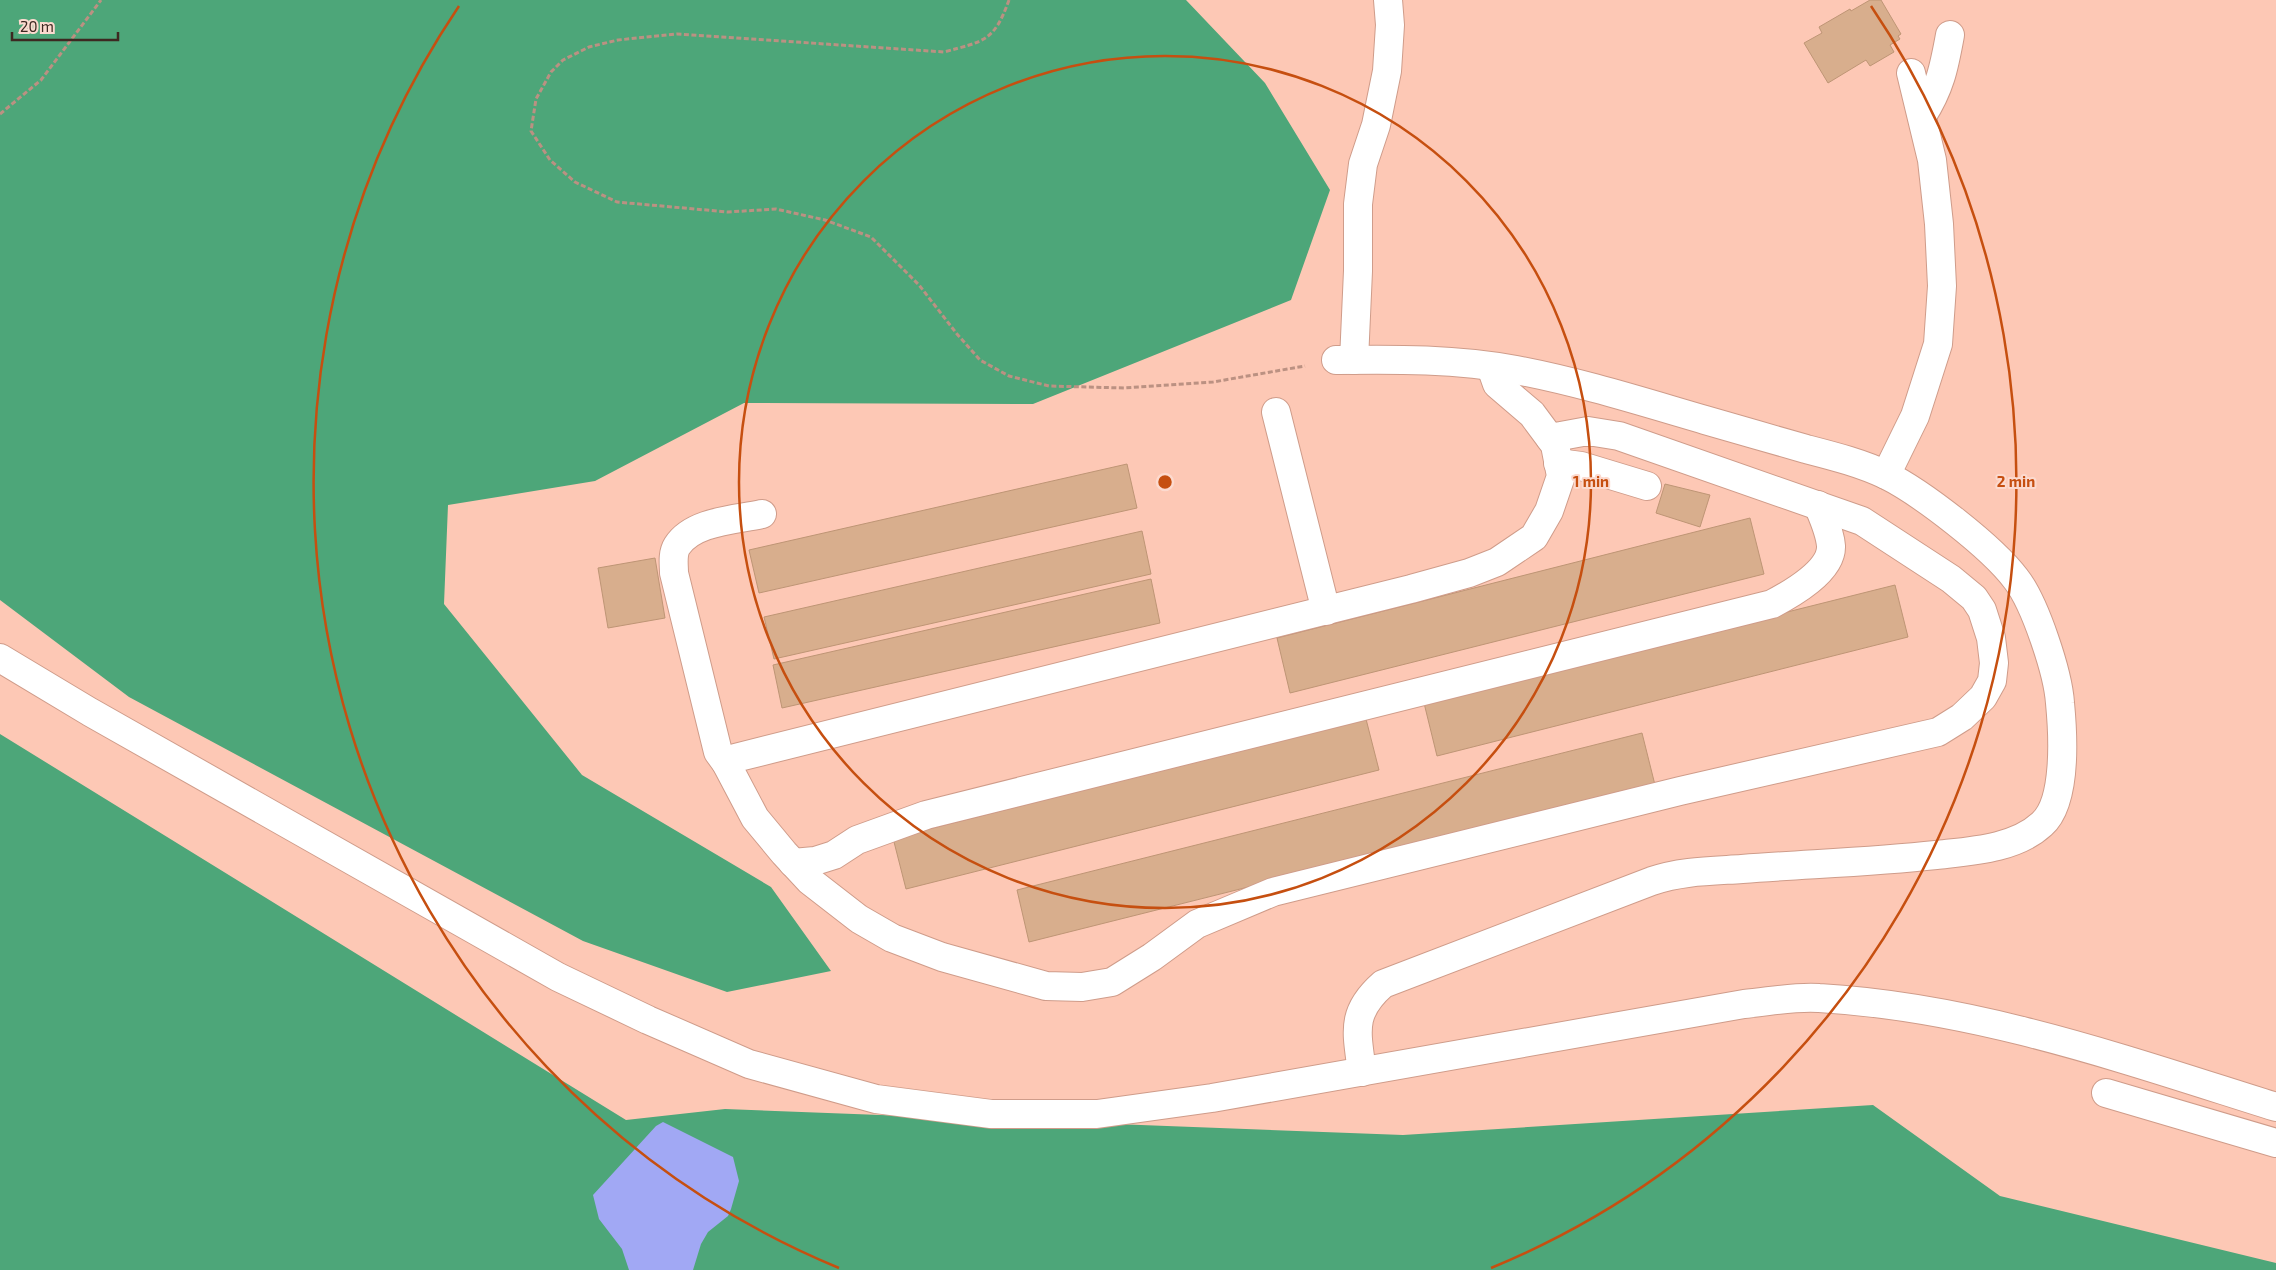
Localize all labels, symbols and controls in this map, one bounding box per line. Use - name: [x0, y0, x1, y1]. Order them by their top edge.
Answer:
- scale bar: [12, 10, 119, 42]
- text: 20 m: [20, 17, 54, 35]
- text: 1 min: [1573, 472, 1609, 490]
- text: 2 min: [1997, 472, 2035, 490]
- centre of rings: [1156, 473, 1174, 491]

